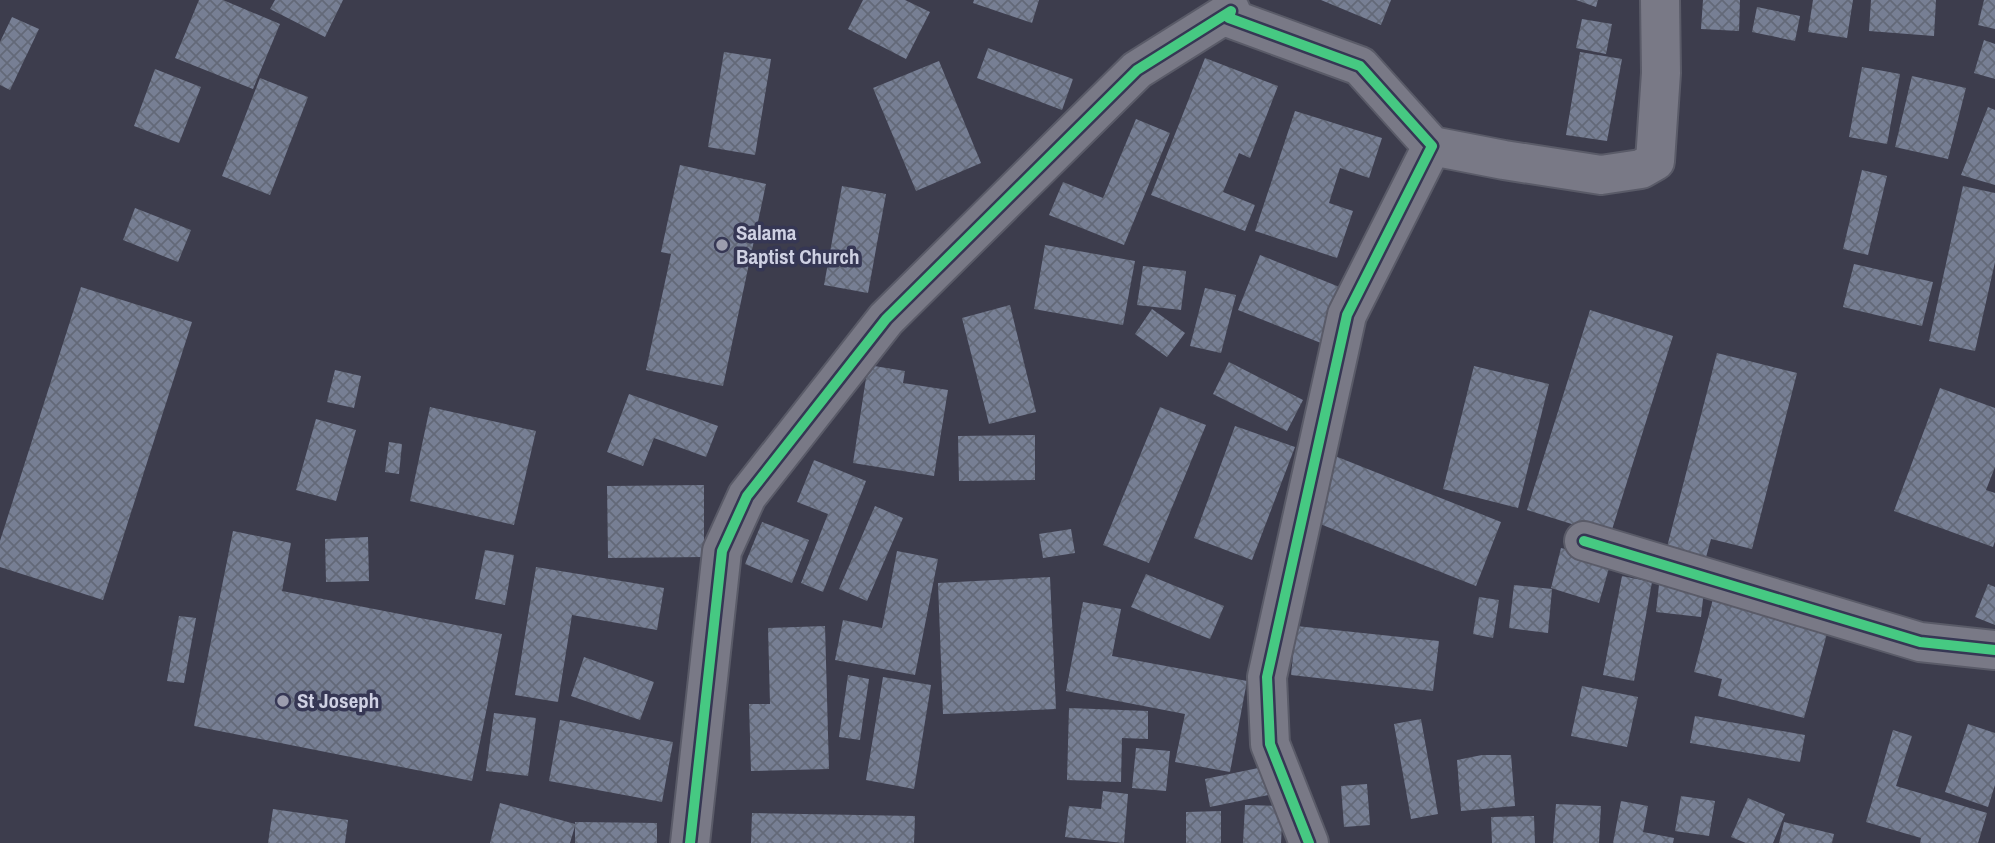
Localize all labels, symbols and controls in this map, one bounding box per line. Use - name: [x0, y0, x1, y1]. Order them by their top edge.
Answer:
- place label: Salama Baptist Church: [736, 218, 859, 271]
- marker: Salama Baptist Church: [714, 237, 730, 253]
- place label: St Joseph: [297, 686, 379, 715]
- marker: St Joseph: [275, 693, 291, 709]

